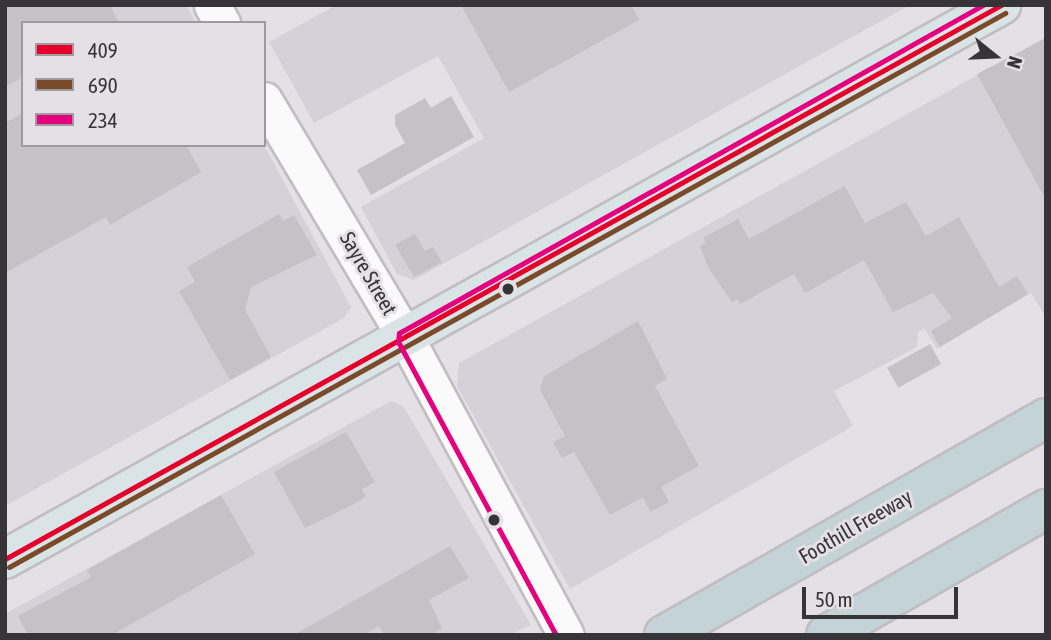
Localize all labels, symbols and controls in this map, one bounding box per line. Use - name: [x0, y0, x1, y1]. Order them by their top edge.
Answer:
- legend: [21, 21, 266, 147]
- north arrow: [960, 21, 1030, 91]
- text: 409: [88, 38, 118, 62]
- text: N: [1003, 54, 1027, 71]
- text: 690: [88, 73, 118, 97]
- text: 234: [88, 108, 118, 132]
- street label: Sayre Street: [335, 227, 403, 319]
- unlabelled marker: [501, 282, 515, 296]
- street label: Foothill Freeway: [794, 483, 916, 569]
- unlabelled marker: [487, 513, 501, 527]
- scale bar: [806, 574, 962, 618]
- text: 50 m: [815, 587, 853, 611]

